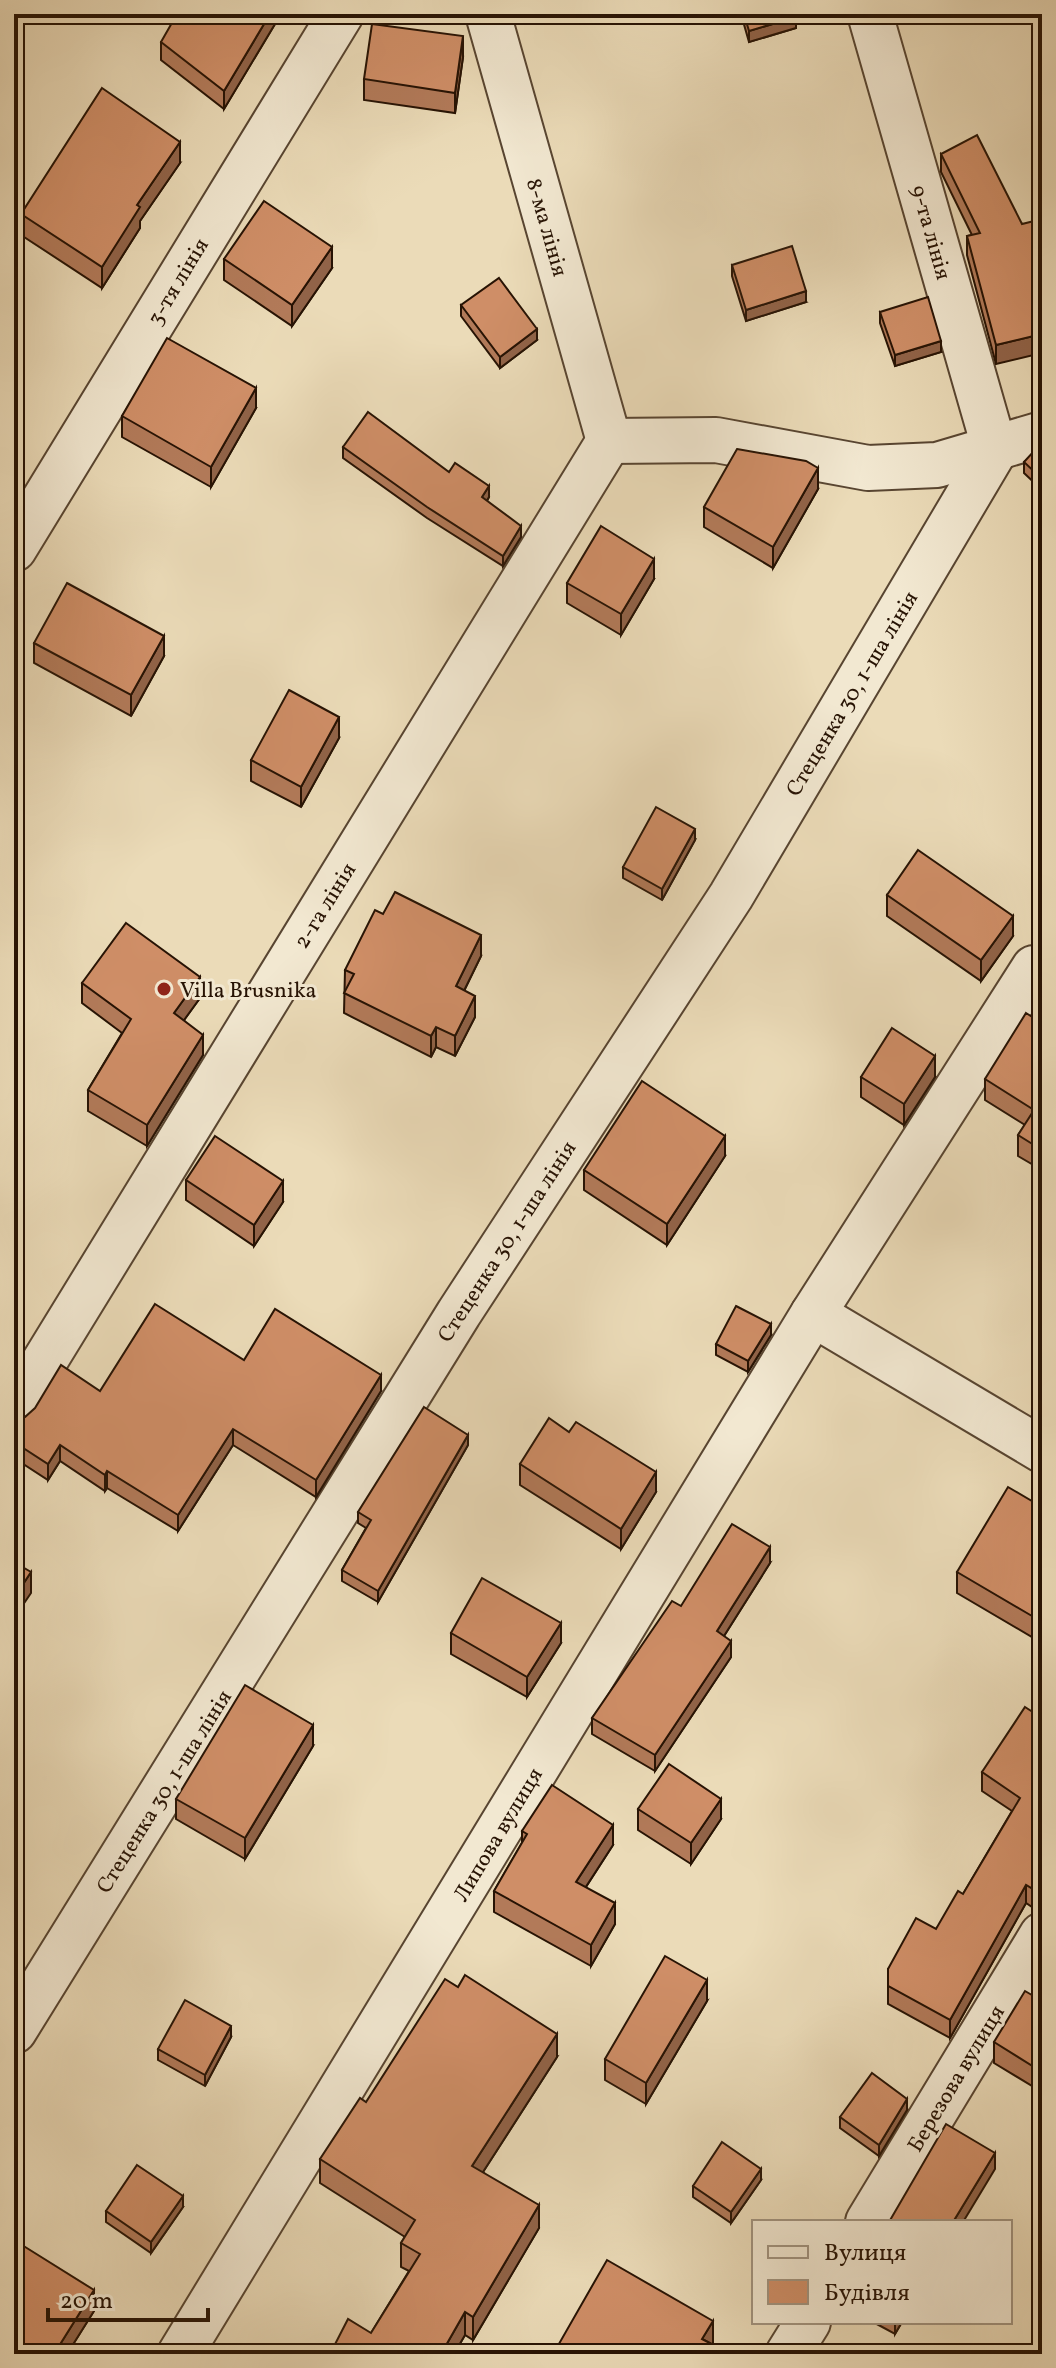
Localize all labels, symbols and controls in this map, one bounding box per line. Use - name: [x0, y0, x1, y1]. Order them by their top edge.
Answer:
- street label: 8-ма лінія: [517, 175, 574, 280]
- street label: 9-та лінія: [901, 182, 958, 284]
- street label: 3-тя лінія: [141, 233, 217, 332]
- street label: Стеценка 30, 1-ша лінія: [779, 586, 927, 803]
- street label: 2-га лінія: [288, 857, 365, 955]
- place label: Villa Brusnika: [180, 976, 317, 1007]
- marker: Villa Brusnika: [155, 980, 173, 998]
- street label: Стеценка 30, 1-ша лінія: [431, 1136, 585, 1349]
- street label: Стеценка 30, 1-ша лінія: [90, 1685, 240, 1900]
- street label: Липова вулиця: [447, 1762, 551, 1908]
- street label: Березова вулиця: [901, 2000, 1013, 2159]
- legend: [752, 2220, 1012, 2324]
- text: Вулиця: [824, 2237, 906, 2271]
- scale bar: [48, 2272, 208, 2322]
- text: Будівля: [824, 2277, 910, 2311]
- text: 20 m: [60, 2285, 113, 2319]

